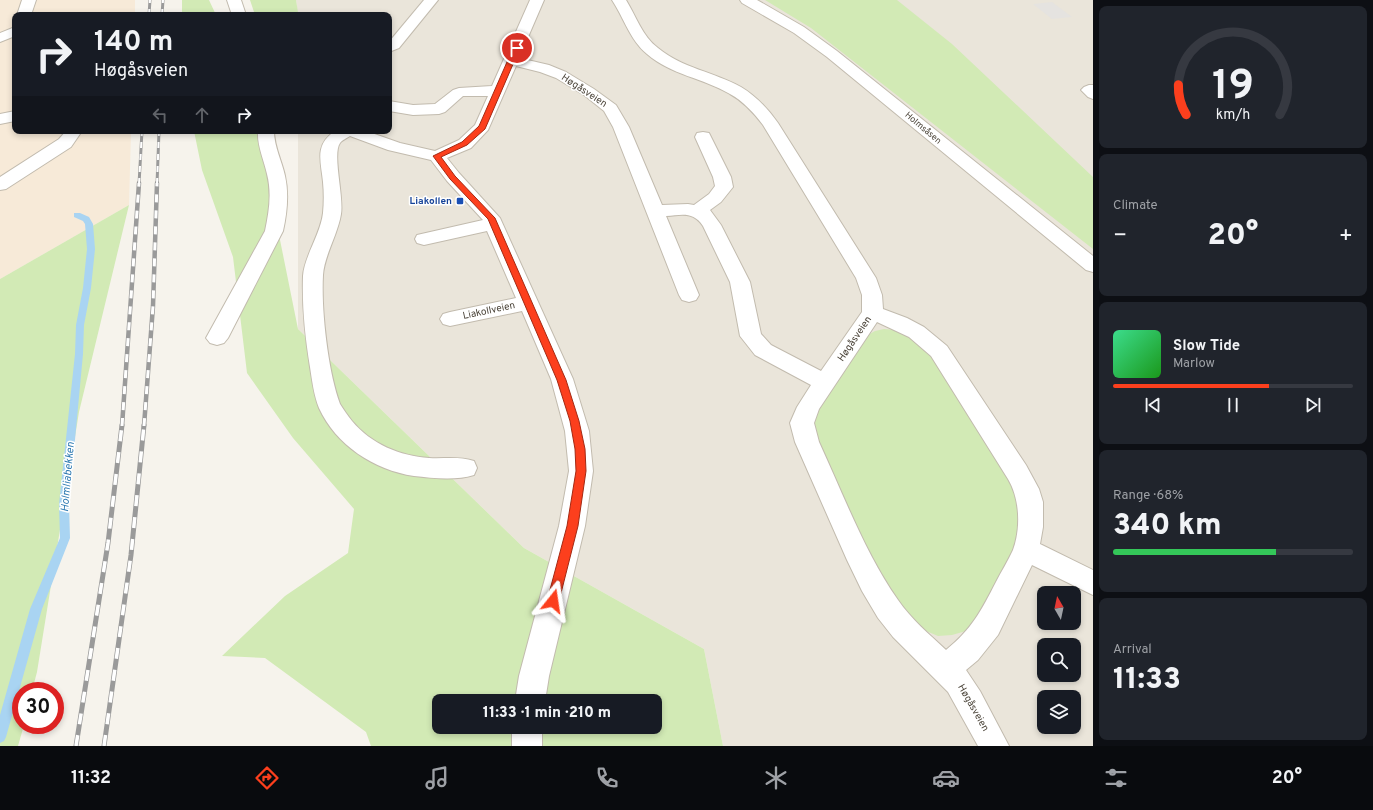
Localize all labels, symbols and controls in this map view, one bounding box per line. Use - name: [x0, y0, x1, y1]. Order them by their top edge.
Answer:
- text: 140 m: [94, 25, 173, 61]
- icon: right: [28, 28, 80, 80]
- pin: [500, 31, 534, 65]
- icon: arrive: [506, 37, 528, 59]
- text: Høgåsveien: [94, 60, 188, 83]
- text: 19: [1212, 61, 1254, 114]
- street label: Høgåsveien: [559, 71, 609, 111]
- icon: left: [149, 104, 171, 126]
- icon: ahead: [191, 104, 213, 126]
- icon: right: [233, 104, 255, 126]
- text: km/h: [1216, 106, 1250, 124]
- street label: Holmsåsen: [902, 110, 944, 146]
- place label: Liakollen: [410, 195, 452, 208]
- marker: Liakollen: [455, 196, 465, 206]
- text: Climate: [1113, 198, 1158, 214]
- text: 20°: [1208, 218, 1258, 255]
- text: −: [1113, 223, 1127, 250]
- text: +: [1339, 223, 1353, 250]
- street label: Liakollveien: [462, 299, 516, 323]
- street label: Høgåsveien: [835, 314, 875, 364]
- text: Slow Tide: [1173, 337, 1240, 356]
- text: Marlow: [1173, 356, 1215, 372]
- icon: previous: [1142, 394, 1164, 416]
- icon: pause: [1222, 394, 1244, 416]
- icon: next: [1302, 394, 1324, 416]
- water label: Holmliabekken: [58, 441, 78, 513]
- text: Range · 68%: [1113, 488, 1183, 504]
- text: 340 km: [1113, 508, 1222, 545]
- position arrow: [532, 580, 574, 622]
- north arrow: [1037, 586, 1081, 630]
- map controls: [1037, 586, 1081, 734]
- button: search: [1037, 638, 1081, 682]
- text: Arrival: [1113, 642, 1152, 658]
- text: 11:33: [1113, 662, 1181, 699]
- speed limit sign: 30: [12, 682, 64, 734]
- street label: Høgåsveien: [954, 682, 992, 734]
- button: layers: [1037, 690, 1081, 734]
- text: 11:33 · 1 min · 210 m: [483, 704, 611, 723]
- icon: directions: [253, 764, 281, 792]
- icon: music: [423, 764, 451, 792]
- icon: phone: [593, 764, 621, 792]
- icon: climate: [762, 764, 790, 792]
- icon: car: [932, 764, 960, 792]
- icon: filters: [1102, 764, 1130, 792]
- text: 11:32: [71, 767, 111, 790]
- text: 20°: [1272, 767, 1302, 790]

